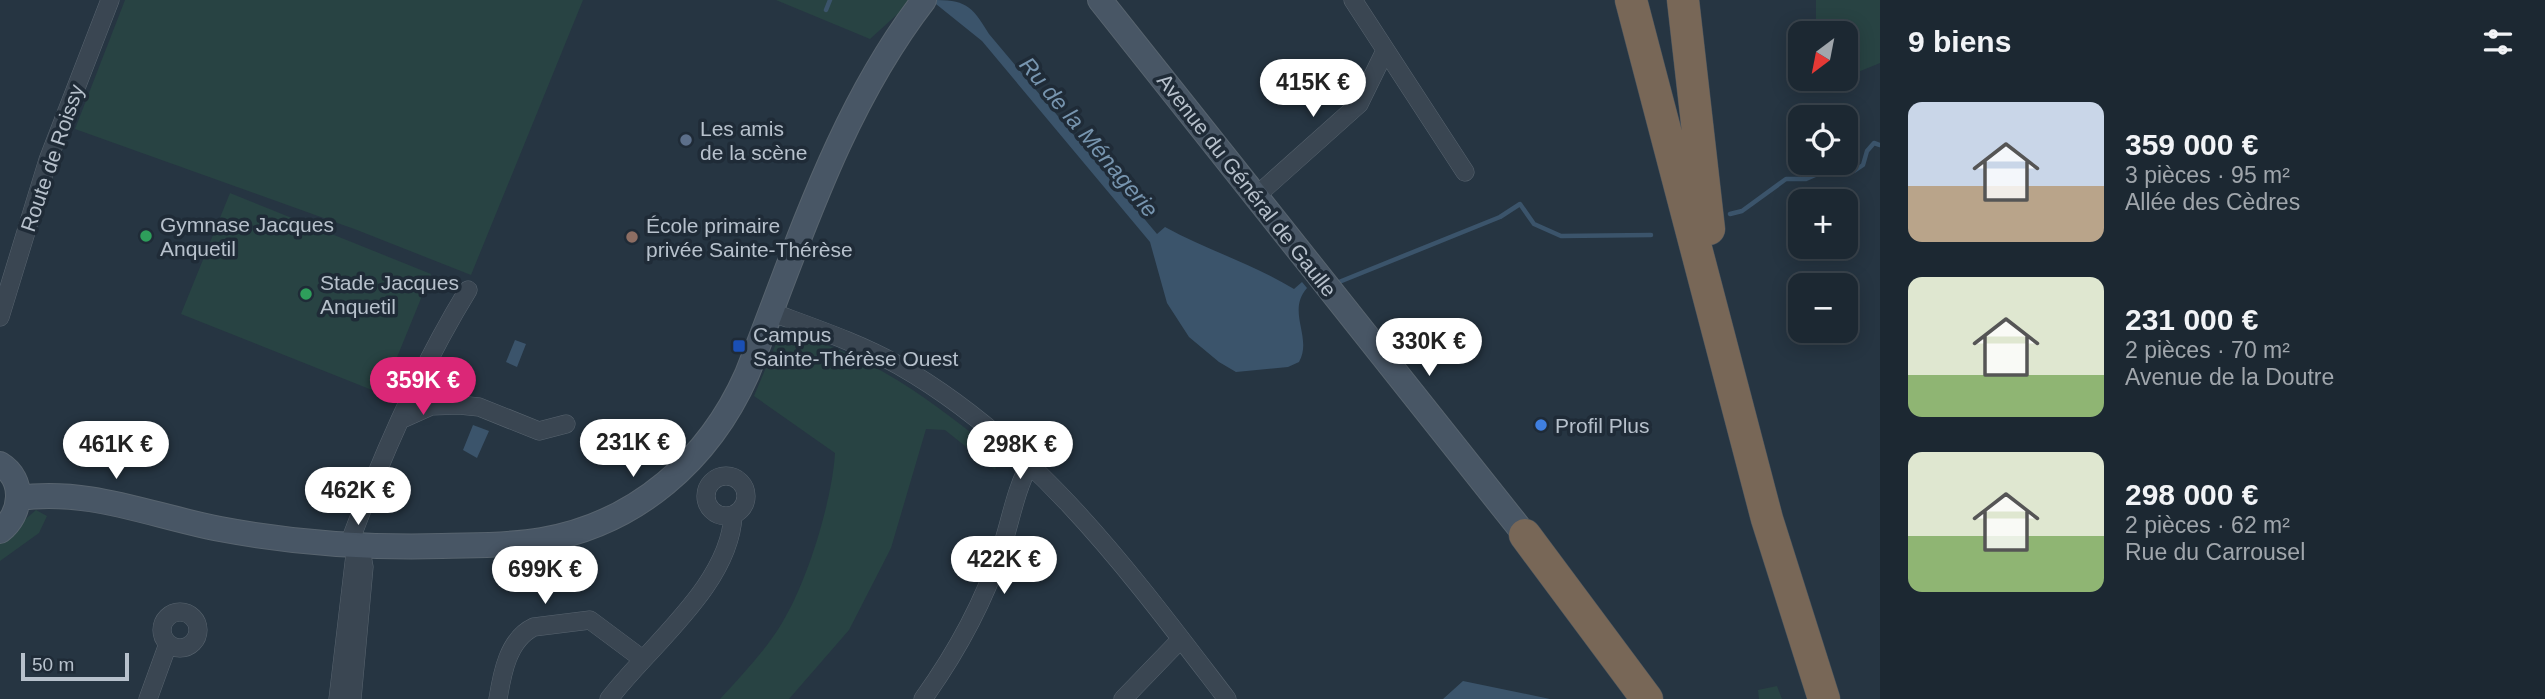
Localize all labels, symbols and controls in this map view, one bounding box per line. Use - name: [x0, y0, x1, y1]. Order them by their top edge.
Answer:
- north arrow: [1788, 21, 1858, 91]
- map controls: [1788, 21, 1858, 343]
- icon: filters: [2479, 23, 2517, 61]
- text: 9 biens: [1908, 25, 2011, 58]
- water label: Ru de la Ménagerie: [1015, 52, 1163, 222]
- pin: 415K €: [1256, 60, 1370, 119]
- street label: Avenue du Général de Gaulle: [1153, 69, 1341, 301]
- text: 415K €: [1276, 69, 1350, 95]
- street label: Route de Roissy: [16, 81, 88, 235]
- button: locate: [1788, 105, 1858, 175]
- place label: Les amis de la scène: [700, 117, 807, 164]
- text: 359 000 €: [2125, 128, 2258, 161]
- icon: home: [1964, 130, 2048, 214]
- marker: Les amis de la scène: [678, 132, 694, 148]
- text: 3 pièces · 95 m²: [2125, 162, 2290, 188]
- button: +: [1788, 189, 1858, 259]
- text: Allée des Cèdres: [2125, 189, 2300, 215]
- place label: Gymnase Jacques Anquetil: [160, 213, 334, 260]
- place label: École primaire privée Sainte-Thérèse: [646, 214, 853, 261]
- marker: Gymnase Jacques Anquetil: [138, 228, 154, 244]
- marker: École primaire privée Sainte-Thérèse: [624, 229, 640, 245]
- place label: Stade Jacques Anquetil: [320, 271, 459, 318]
- button: −: [1788, 273, 1858, 343]
- marker: Stade Jacques Anquetil: [298, 286, 314, 302]
- text: 231 000 €: [2125, 303, 2258, 336]
- icon: home: [1964, 305, 2048, 389]
- pin: 330K €: [1372, 318, 1486, 378]
- place label: Campus Sainte-Thérèse Ouest: [753, 323, 959, 370]
- text: 330K €: [1392, 328, 1466, 354]
- text: 2 pièces · 70 m²: [2125, 337, 2290, 363]
- marker: Campus Sainte-Thérèse Ouest: [731, 338, 747, 354]
- pin: 359K €: [366, 358, 480, 417]
- text: Avenue de la Doutre: [2125, 364, 2334, 390]
- text: 359K €: [386, 367, 460, 393]
- place label: Profil Plus: [1555, 414, 1650, 437]
- marker: Profil Plus: [1533, 417, 1549, 433]
- pin: 231K €: [576, 420, 690, 479]
- pin: 461K €: [59, 421, 173, 481]
- pin: 298K €: [963, 421, 1077, 481]
- text: 231K €: [596, 429, 670, 455]
- text: 461K €: [79, 431, 153, 457]
- text: 298K €: [983, 431, 1057, 457]
- pin: 462K €: [301, 468, 415, 527]
- text: 462K €: [321, 477, 395, 503]
- text: 298 000 €: [2125, 478, 2258, 511]
- icon: home: [1964, 480, 2048, 564]
- text: 2 pièces · 62 m²: [2125, 512, 2290, 538]
- pin: 422K €: [947, 536, 1061, 596]
- text: Rue du Carrousel: [2125, 539, 2305, 565]
- pin: 699K €: [488, 546, 602, 606]
- text: 422K €: [967, 546, 1041, 572]
- text: 699K €: [508, 556, 582, 582]
- scale bar: [21, 650, 130, 682]
- text: 50 m: [32, 654, 74, 675]

